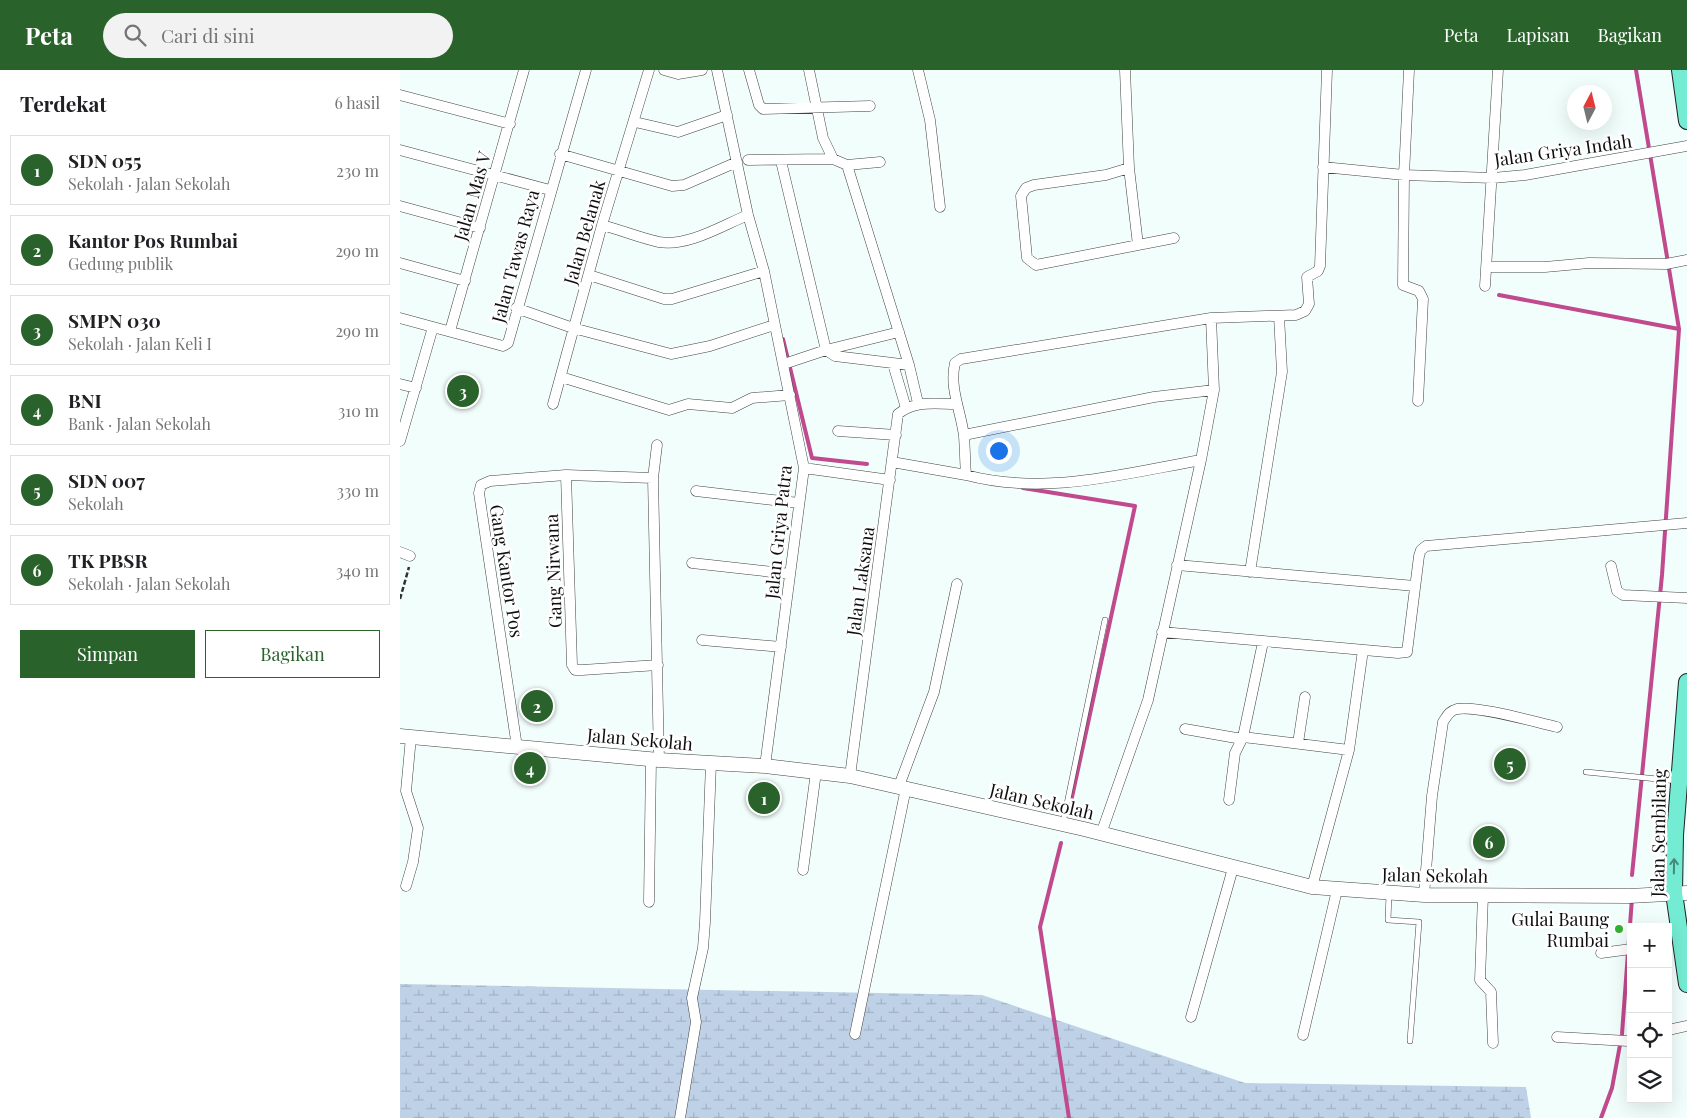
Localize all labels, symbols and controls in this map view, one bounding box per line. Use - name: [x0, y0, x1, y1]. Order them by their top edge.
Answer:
- search box: [103, 13, 453, 58]
- text: Peta: [25, 19, 73, 51]
- icon: search: [121, 21, 149, 49]
- text: Cari di sini: [161, 22, 255, 48]
- text: Peta: [1444, 23, 1479, 47]
- text: Lapisan: [1507, 23, 1570, 47]
- text: Bagikan: [1598, 23, 1662, 47]
- north arrow: [1567, 85, 1612, 130]
- text: Terdekat: [20, 89, 107, 117]
- text: 6 hasil: [334, 92, 380, 113]
- street label: Jalan Griya Indah: [1492, 128, 1634, 172]
- text: SDN 055: [68, 147, 142, 173]
- street label: Jalan Mas V: [448, 148, 496, 244]
- text: 1: [34, 160, 40, 181]
- text: 230 m: [336, 160, 379, 181]
- text: Sekolah · Jalan Sekolah: [68, 173, 230, 194]
- street label: Jalan Belanak: [557, 177, 610, 288]
- street label: Jalan Tawas Raya: [485, 187, 544, 326]
- text: Kantor Pos Rumbai: [68, 227, 238, 253]
- text: 2: [33, 240, 41, 261]
- text: 290 m: [335, 240, 379, 261]
- text: Gedung publik: [68, 253, 173, 274]
- text: SMPN 030: [68, 307, 161, 333]
- text: 3: [33, 320, 41, 341]
- text: 290 m: [335, 320, 379, 341]
- text: Sekolah · Jalan Keli I: [68, 333, 212, 354]
- pin: 3: [447, 372, 479, 410]
- text: BNI: [68, 387, 102, 413]
- text: 4: [33, 400, 41, 421]
- text: 310 m: [338, 400, 379, 421]
- text: Bank · Jalan Sekolah: [68, 413, 211, 434]
- your location: [986, 438, 1012, 464]
- street label: Jalan Griya Patra: [759, 464, 797, 601]
- text: SDN 007: [68, 467, 145, 493]
- text: 5: [33, 480, 41, 501]
- text: 330 m: [337, 480, 379, 501]
- text: Sekolah: [68, 493, 124, 514]
- street label: Gang Kantor Pos: [485, 503, 529, 639]
- street label: Gang Nirwana: [539, 513, 567, 629]
- street label: Jalan Laksana: [840, 525, 880, 638]
- text: TK PBSR: [68, 547, 148, 573]
- text: 6: [33, 560, 41, 581]
- text: 340 m: [336, 560, 379, 581]
- text: Sekolah · Jalan Sekolah: [68, 573, 230, 594]
- button: Simpan: [20, 630, 195, 678]
- button: Bagikan: [205, 630, 380, 678]
- pin: 2: [521, 687, 553, 725]
- street label: Jalan Sekolah: [585, 722, 694, 756]
- pin: 5: [1494, 745, 1526, 783]
- pin: 4: [514, 749, 546, 787]
- street label: Jalan Sembilang: [1645, 768, 1671, 898]
- street label: Jalan Sekolah: [986, 777, 1097, 825]
- pin: 1: [748, 779, 780, 817]
- pin: 6: [1473, 823, 1505, 861]
- one-way arrow: [1670, 858, 1679, 874]
- street label: Jalan Sekolah: [1381, 862, 1489, 888]
- place label: Gulai Baung Rumbai: [1511, 907, 1609, 952]
- marker: Gulai Baung Rumbai: [1613, 923, 1625, 935]
- map controls: [1627, 923, 1672, 1103]
- button: +: [1627, 923, 1672, 968]
- button: −: [1627, 968, 1672, 1013]
- button: locate: [1627, 1013, 1672, 1058]
- button: layers: [1627, 1058, 1672, 1103]

